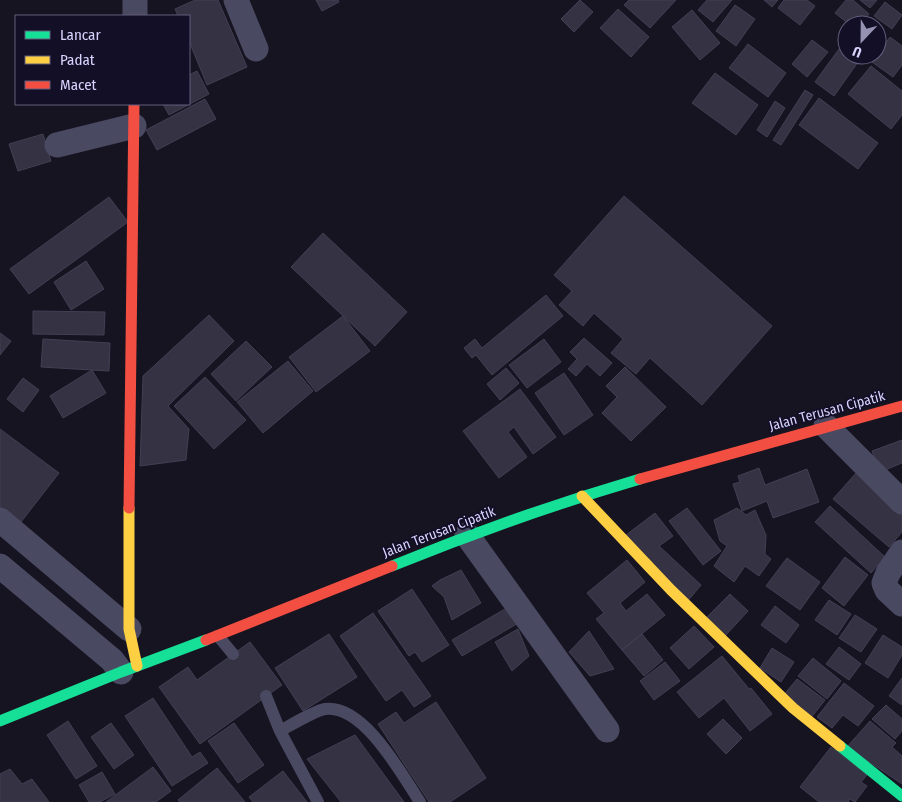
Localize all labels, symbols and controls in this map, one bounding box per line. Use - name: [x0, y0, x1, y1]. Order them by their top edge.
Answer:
- legend: [15, 15, 190, 105]
- north arrow: [837, 15, 887, 65]
- text: Lancar: [60, 26, 101, 44]
- text: U: [850, 42, 864, 61]
- text: Padat: [60, 51, 95, 69]
- text: Macet: [60, 76, 97, 94]
- street label: Jalan Terusan Cipatik: [767, 387, 887, 435]
- street label: Jalan Terusan Cipatik: [380, 503, 498, 561]

